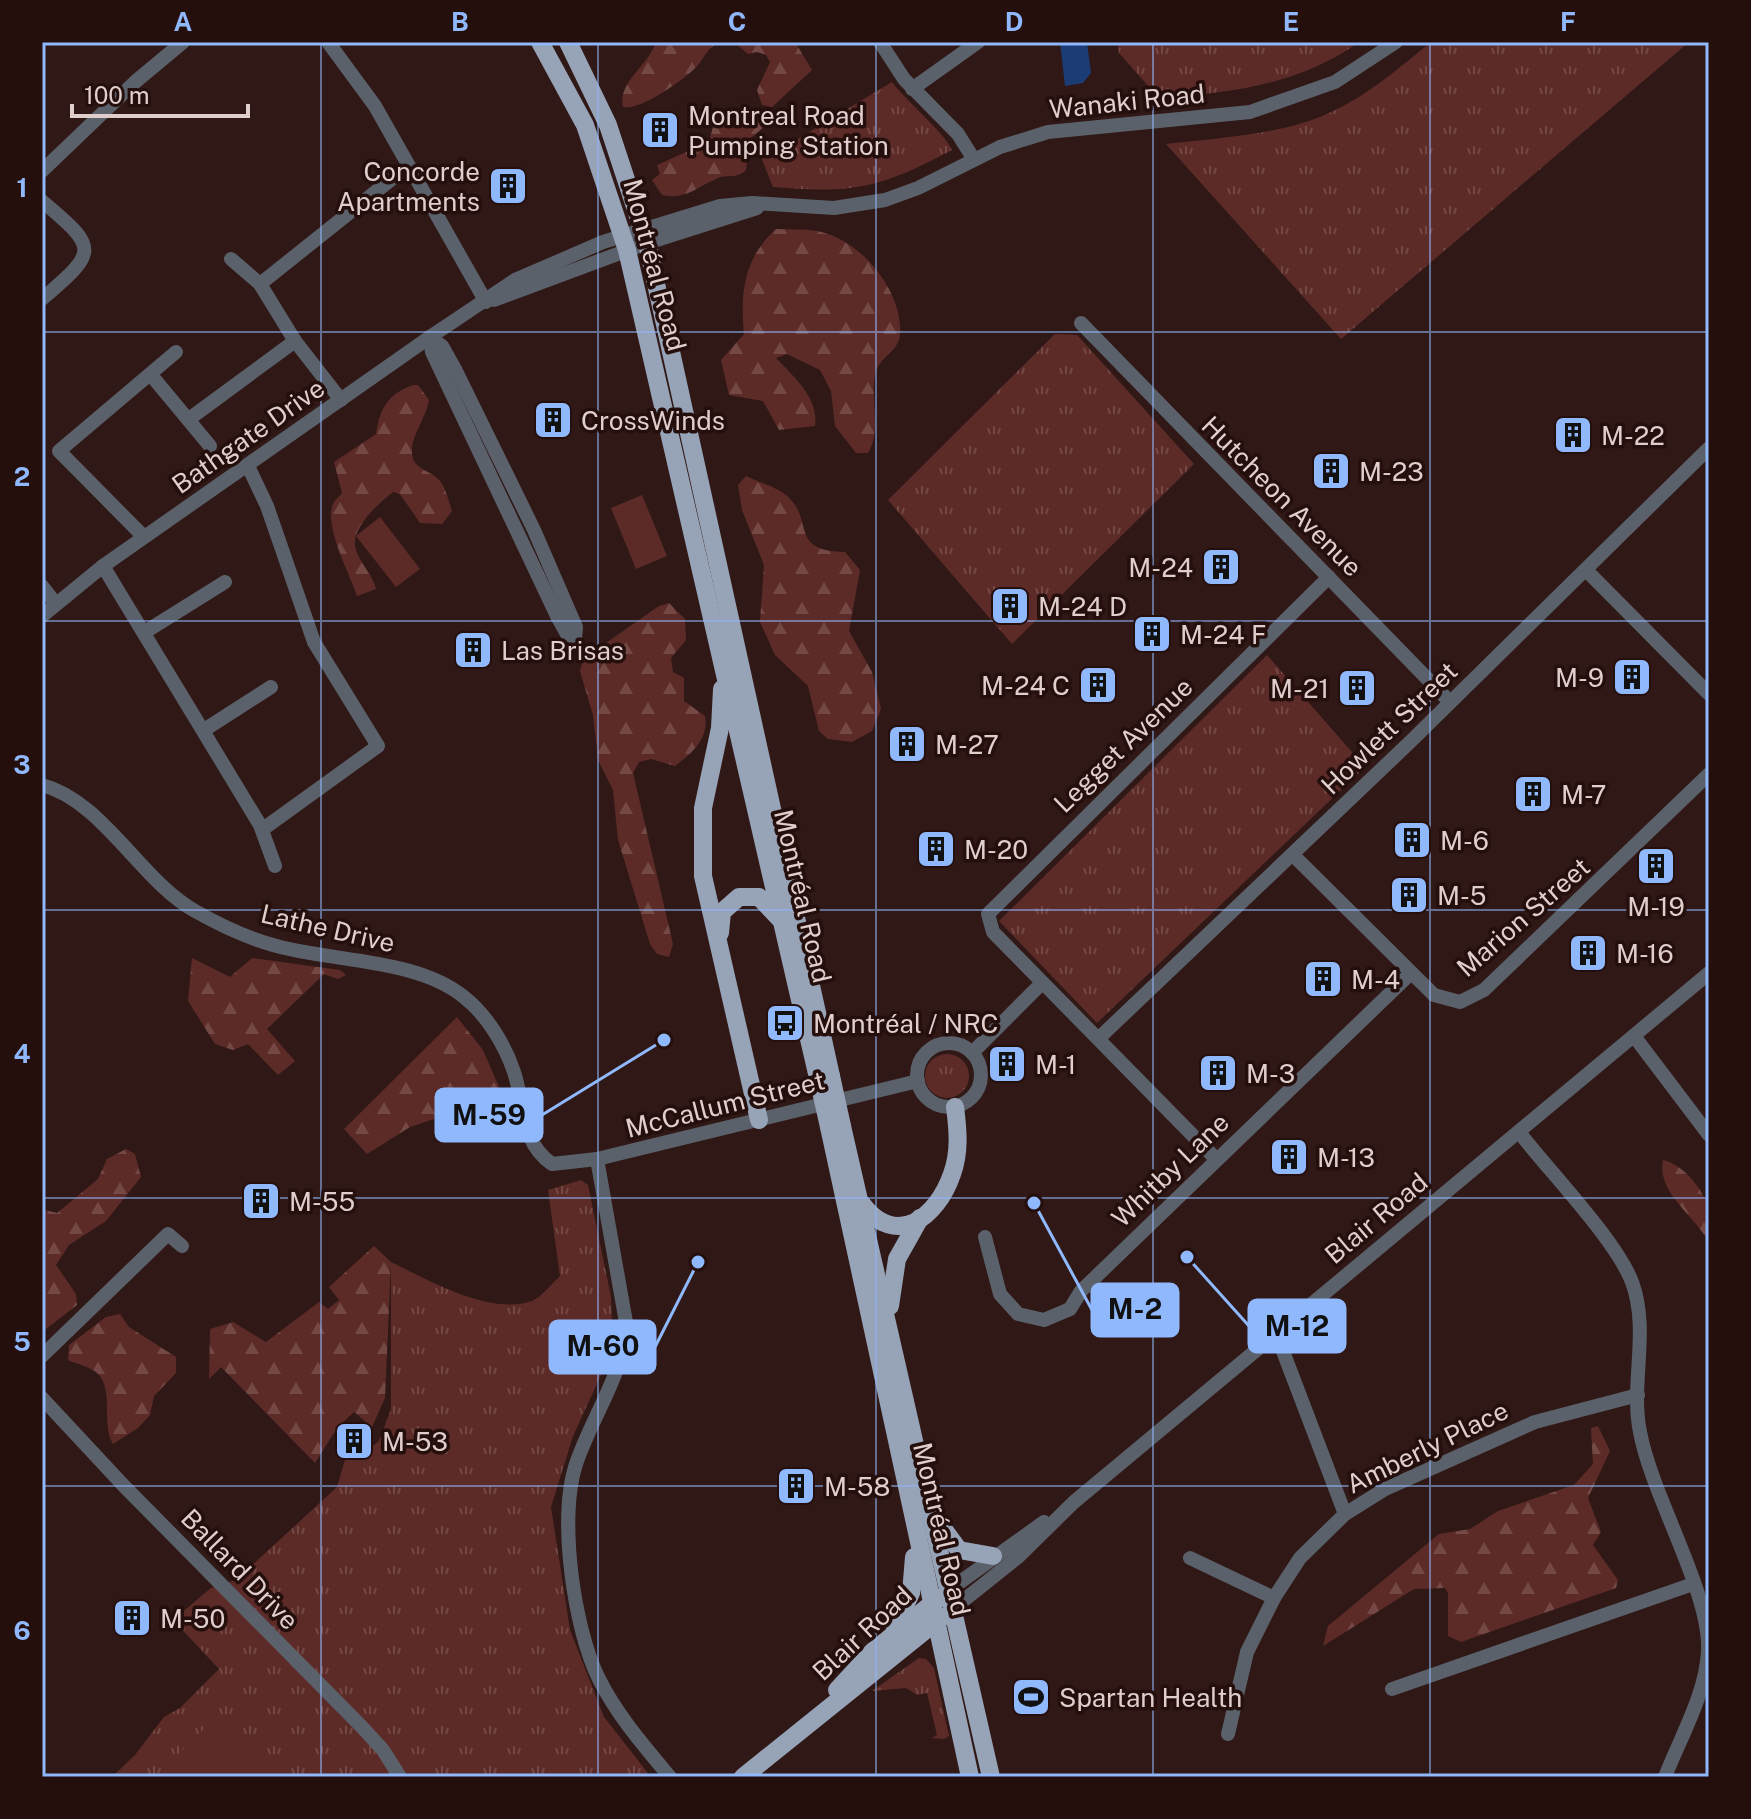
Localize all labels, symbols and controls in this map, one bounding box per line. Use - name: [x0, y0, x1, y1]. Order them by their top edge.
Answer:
- text: A: [174, 6, 193, 37]
- text: B: [451, 6, 469, 37]
- text: C: [728, 6, 746, 37]
- text: D: [1005, 6, 1023, 37]
- text: E: [1283, 6, 1299, 37]
- text: F: [1560, 6, 1576, 37]
- scale bar: [72, 68, 248, 118]
- street label: Wanaki Road: [1048, 77, 1206, 125]
- text: 100 m: [84, 81, 150, 109]
- place label: Montreal Road Pumping Station: [688, 100, 889, 161]
- building icon: Montreal Road Pumping Station: [639, 109, 681, 151]
- place label: Concorde Apartments: [337, 156, 480, 217]
- building icon: Concorde Apartments: [487, 165, 529, 207]
- text: 1: [16, 172, 28, 203]
- street label: Montréal Road: [617, 176, 693, 354]
- street label: Bathgate Drive: [166, 372, 330, 500]
- building icon: CrossWinds: [532, 399, 574, 441]
- place label: CrossWinds: [581, 405, 725, 436]
- street label: Hutcheon Avenue: [1195, 409, 1369, 583]
- building icon: M-22: [1552, 414, 1594, 456]
- place label: M-22: [1601, 420, 1665, 451]
- building icon: M-23: [1310, 450, 1352, 492]
- place label: M-23: [1359, 456, 1424, 487]
- text: 2: [14, 461, 30, 492]
- building icon: M-24: [1200, 546, 1242, 588]
- place label: M-24: [1128, 552, 1193, 583]
- building icon: M-24 D: [989, 585, 1031, 627]
- place label: M-24 D: [1038, 591, 1127, 622]
- building icon: M-24 F: [1131, 613, 1173, 655]
- place label: M-24 F: [1180, 619, 1266, 650]
- building icon: Las Brisas: [452, 629, 494, 671]
- place label: Las Brisas: [501, 635, 624, 666]
- street label: Howlett Street: [1315, 655, 1463, 801]
- building icon: M-9: [1611, 656, 1653, 698]
- place label: M-9: [1555, 662, 1604, 693]
- building icon: M-24 C: [1077, 664, 1119, 706]
- building icon: M-21: [1336, 667, 1378, 709]
- place label: M-24 C: [981, 670, 1070, 701]
- street label: Legget Avenue: [1047, 671, 1199, 819]
- place label: M-21: [1270, 673, 1329, 704]
- building icon: M-27: [886, 723, 928, 765]
- place label: M-27: [935, 729, 999, 760]
- text: 3: [13, 749, 31, 780]
- building icon: M-7: [1512, 773, 1554, 815]
- place label: M-7: [1561, 779, 1606, 810]
- street label: Montréal Road: [768, 806, 838, 986]
- building icon: M-6: [1391, 819, 1433, 861]
- place label: M-6: [1440, 825, 1489, 856]
- building icon: M-20: [915, 828, 957, 870]
- place label: M-20: [964, 834, 1028, 865]
- building icon: M-19: [1635, 845, 1677, 887]
- street label: Marion Street: [1450, 851, 1596, 983]
- building icon: M-5: [1388, 874, 1430, 916]
- place label: M-5: [1437, 880, 1487, 911]
- place label: M-19: [1627, 891, 1685, 922]
- street label: Lathe Drive: [258, 898, 398, 958]
- building icon: M-16: [1567, 932, 1609, 974]
- place label: M-16: [1616, 938, 1674, 969]
- building icon: M-4: [1302, 958, 1344, 1000]
- place label: M-4: [1351, 964, 1400, 995]
- bus stop icon: Montréal / NRC: [764, 1002, 806, 1044]
- place label: Montréal / NRC: [813, 1008, 998, 1039]
- text: 4: [13, 1038, 31, 1069]
- building icon: M-1: [986, 1043, 1028, 1085]
- place label: M-1: [1035, 1049, 1076, 1080]
- building icon: M-3: [1197, 1052, 1239, 1094]
- place label: M-3: [1246, 1058, 1295, 1089]
- street label: McCallum Street: [622, 1064, 828, 1144]
- callout: M-59: [436, 1089, 542, 1141]
- text: M-59: [452, 1098, 526, 1131]
- street label: Whitby Lane: [1105, 1107, 1235, 1233]
- building icon: M-13: [1268, 1136, 1310, 1178]
- place label: M-13: [1317, 1142, 1375, 1173]
- street label: Blair Road: [1318, 1166, 1434, 1270]
- building icon: M-55: [240, 1180, 282, 1222]
- place label: M-55: [289, 1186, 355, 1217]
- callout: M-2: [1092, 1284, 1178, 1336]
- text: M-2: [1108, 1292, 1162, 1325]
- callout: M-12: [1249, 1300, 1345, 1352]
- text: M-12: [1265, 1309, 1329, 1342]
- callout: M-60: [550, 1321, 655, 1373]
- text: 5: [13, 1326, 31, 1357]
- text: M-60: [566, 1329, 640, 1362]
- street label: Amberly Place: [1341, 1394, 1513, 1500]
- building icon: M-53: [333, 1420, 375, 1462]
- place label: M-53: [382, 1426, 448, 1457]
- street label: Montréal Road: [907, 1439, 977, 1619]
- building icon: M-58: [775, 1465, 817, 1507]
- place label: M-58: [824, 1471, 890, 1502]
- street label: Ballard Drive: [175, 1502, 305, 1636]
- street label: Blair Road: [806, 1579, 918, 1687]
- building icon: M-50: [111, 1597, 153, 1639]
- place label: M-50: [160, 1603, 225, 1634]
- text: 6: [13, 1615, 31, 1646]
- sports icon: Spartan Health: [1010, 1676, 1052, 1718]
- place label: Spartan Health: [1059, 1682, 1242, 1713]

